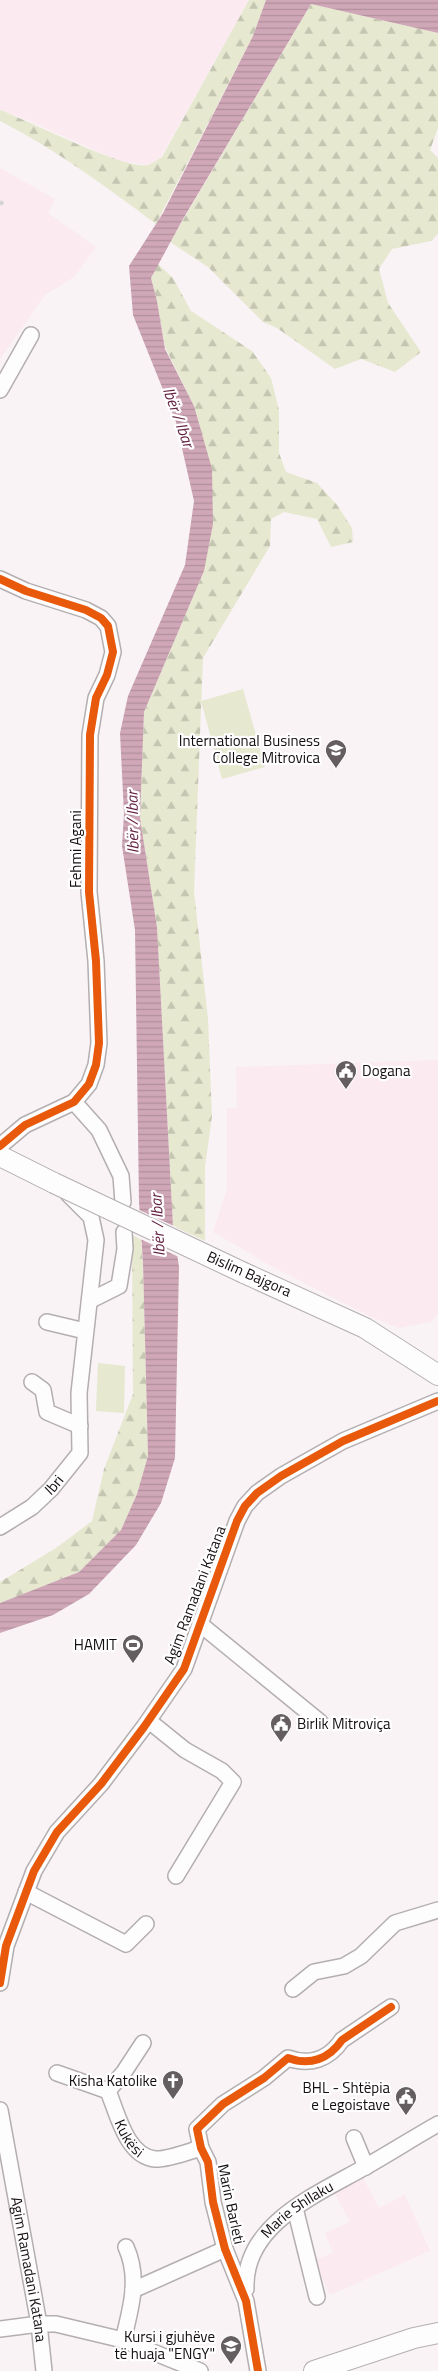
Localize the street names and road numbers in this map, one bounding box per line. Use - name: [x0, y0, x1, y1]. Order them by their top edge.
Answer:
- street label: Fehmi Agani: [64, 810, 87, 888]
- street label: Bislim Bajgora: [203, 1245, 296, 1303]
- street label: Ibri: [39, 1470, 69, 1500]
- street label: Agim Ramadani Katana: [157, 1522, 232, 1668]
- street label: Kukësi: [109, 2116, 149, 2163]
- street label: Marin Barleti: [212, 2162, 251, 2246]
- street label: Marie Shllaku: [255, 2175, 337, 2243]
- street label: Agim Ramadani Katana: [5, 2195, 53, 2344]

